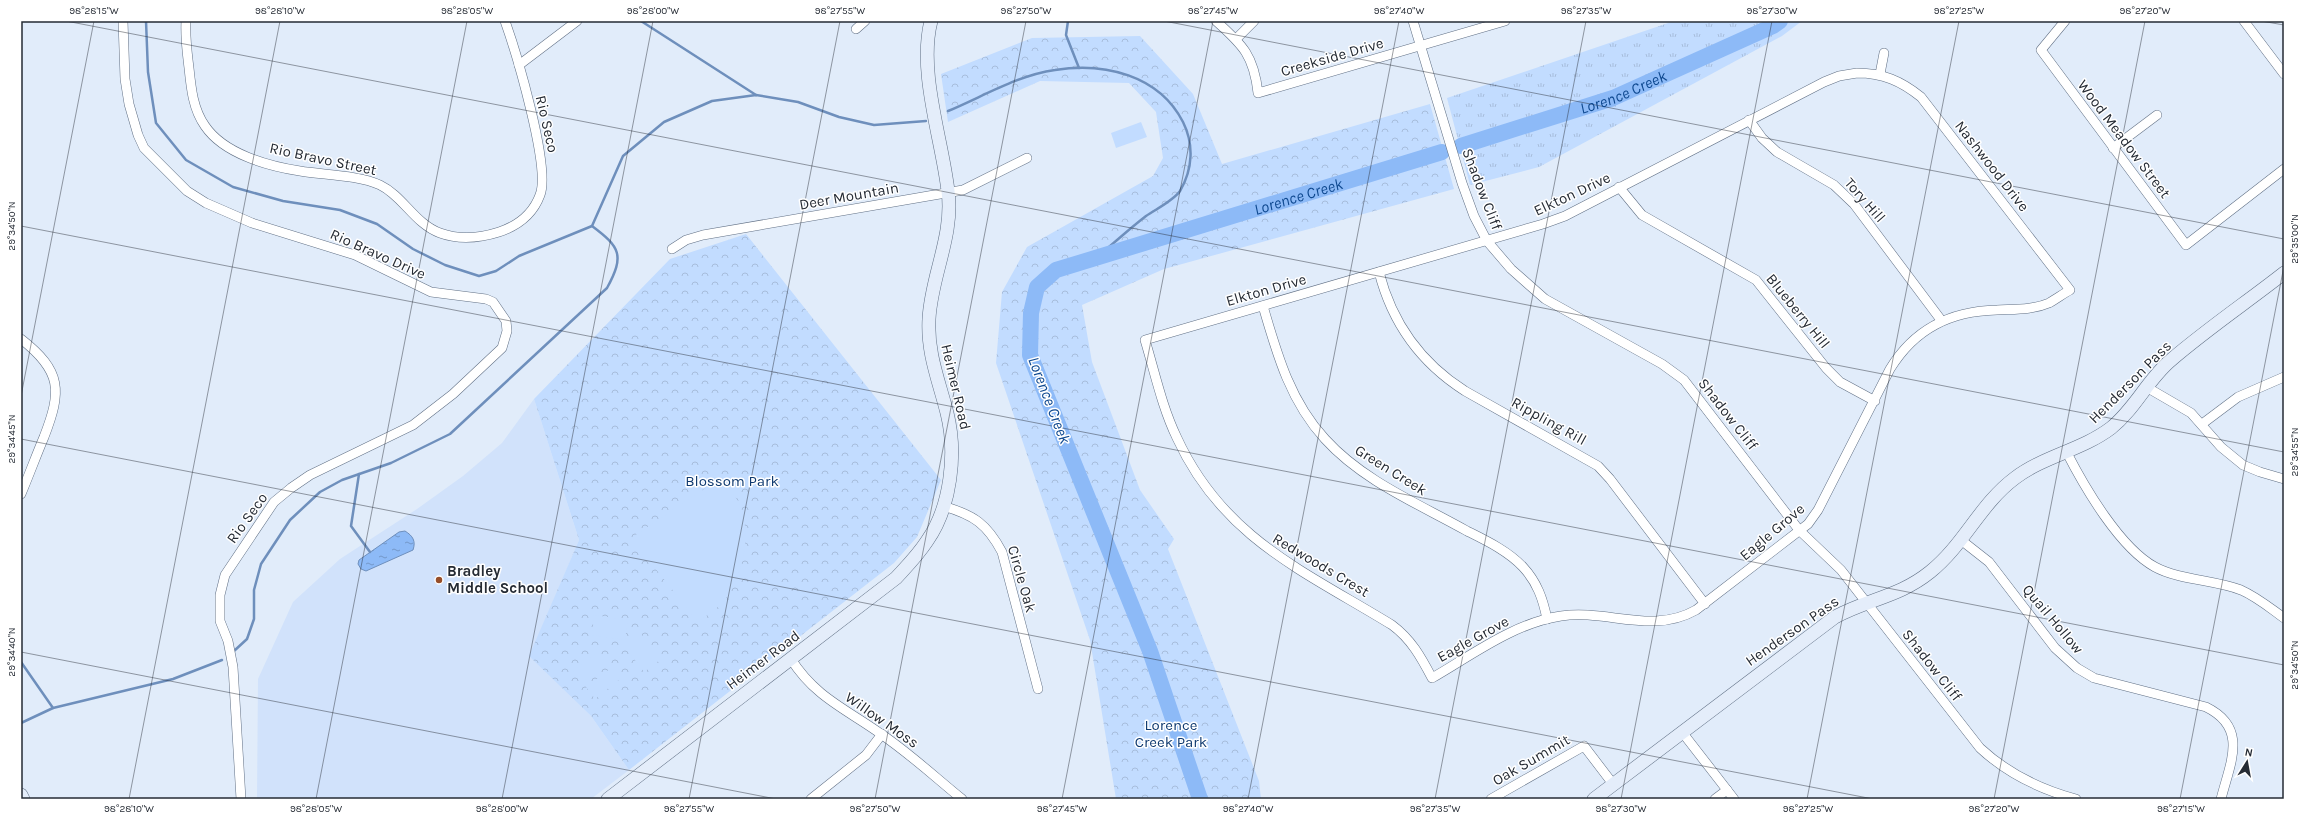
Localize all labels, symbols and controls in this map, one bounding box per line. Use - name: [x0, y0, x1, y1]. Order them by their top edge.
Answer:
- text: 98°28'15"W: [69, 5, 119, 17]
- text: 98°28'10"W: [255, 5, 305, 17]
- text: 98°28'05"W: [441, 5, 493, 17]
- text: 98°28'00"W: [627, 5, 679, 17]
- text: 98°27'55"W: [815, 5, 865, 17]
- text: 98°27'50"W: [1001, 5, 1051, 17]
- text: 98°27'45"W: [1188, 5, 1238, 17]
- text: 98°27'40"W: [1374, 5, 1424, 17]
- text: 98°27'35"W: [1561, 5, 1611, 17]
- text: 98°27'30"W: [1746, 5, 1798, 17]
- text: 98°27'25"W: [1934, 5, 1984, 17]
- text: 98°27'20"W: [2120, 5, 2171, 17]
- street label: Creekside Drive: [1279, 34, 1385, 80]
- water label: Lorence Creek: [1578, 66, 1670, 118]
- street label: Wood Meadow Street: [2074, 76, 2174, 202]
- street label: Rio Seco: [532, 94, 562, 154]
- street label: Nashwood Drive: [1951, 117, 2033, 215]
- street label: Rio Bravo Street: [268, 139, 378, 179]
- street label: Shadow Cliff: [1458, 146, 1506, 233]
- street label: Elkton Drive: [1531, 168, 1613, 220]
- water label: Lorence Creek: [1252, 174, 1346, 219]
- street label: Tory Hill: [1841, 174, 1889, 226]
- street label: Deer Mountain: [798, 178, 900, 214]
- text: 29°34'50"N: [6, 201, 18, 251]
- text: 29°35'00"N: [2289, 214, 2301, 264]
- street label: Rio Bravo Drive: [327, 225, 429, 283]
- street label: Elkton Drive: [1224, 270, 1308, 310]
- street label: Blueberry Hill: [1762, 270, 1834, 352]
- street label: Henderson Pass: [2085, 337, 2175, 427]
- street label: Heimer Road: [937, 342, 975, 432]
- water label: Lorence Creek: [1024, 354, 1075, 447]
- street label: Shadow Cliff: [1694, 375, 1762, 454]
- street label: Rippling Rill: [1508, 393, 1590, 449]
- text: 29°34'45"N: [6, 415, 18, 463]
- text: 29°34'55"N: [2289, 427, 2301, 477]
- street label: Green Creek: [1352, 441, 1430, 499]
- park label: Blossom Park: [685, 472, 779, 490]
- street label: Rio Seco: [223, 489, 271, 547]
- street label: Eagle Grove: [1736, 500, 1808, 564]
- street label: Redwoods Crest: [1270, 529, 1373, 601]
- street label: Circle Oak: [1004, 544, 1040, 614]
- place label: Bradley Middle School: [447, 562, 548, 597]
- marker: Bradley Middle School: [434, 575, 444, 585]
- street label: Quail Hollow: [2019, 581, 2087, 657]
- street label: Henderson Pass: [1742, 592, 1842, 670]
- street label: Eagle Grove: [1434, 612, 1512, 666]
- street label: Heimer Road: [723, 626, 803, 694]
- street label: Shadow Cliff: [1898, 626, 1966, 705]
- text: 29°34'40"N: [6, 627, 18, 677]
- text: 29°34'50"N: [2289, 640, 2301, 690]
- street label: Willow Moss: [842, 688, 922, 752]
- park label: Lorence Creek Park: [1135, 716, 1207, 751]
- street label: Oak Summit: [1489, 730, 1573, 789]
- north arrow: [2227, 742, 2267, 782]
- text: N: [2244, 746, 2254, 760]
- text: 98°28'10"W: [104, 803, 154, 815]
- text: 98°28'05"W: [290, 803, 342, 815]
- text: 98°28'00"W: [476, 803, 528, 815]
- text: 98°27'55"W: [664, 803, 714, 815]
- text: 98°27'50"W: [850, 803, 900, 815]
- text: 98°27'45"W: [1037, 803, 1087, 815]
- text: 98°27'40"W: [1223, 803, 1273, 815]
- text: 98°27'35"W: [1410, 803, 1460, 815]
- text: 98°27'30"W: [1595, 803, 1647, 815]
- text: 98°27'25"W: [1783, 803, 1833, 815]
- text: 98°27'20"W: [1969, 803, 2020, 815]
- text: 98°27'15"W: [2157, 803, 2205, 815]

